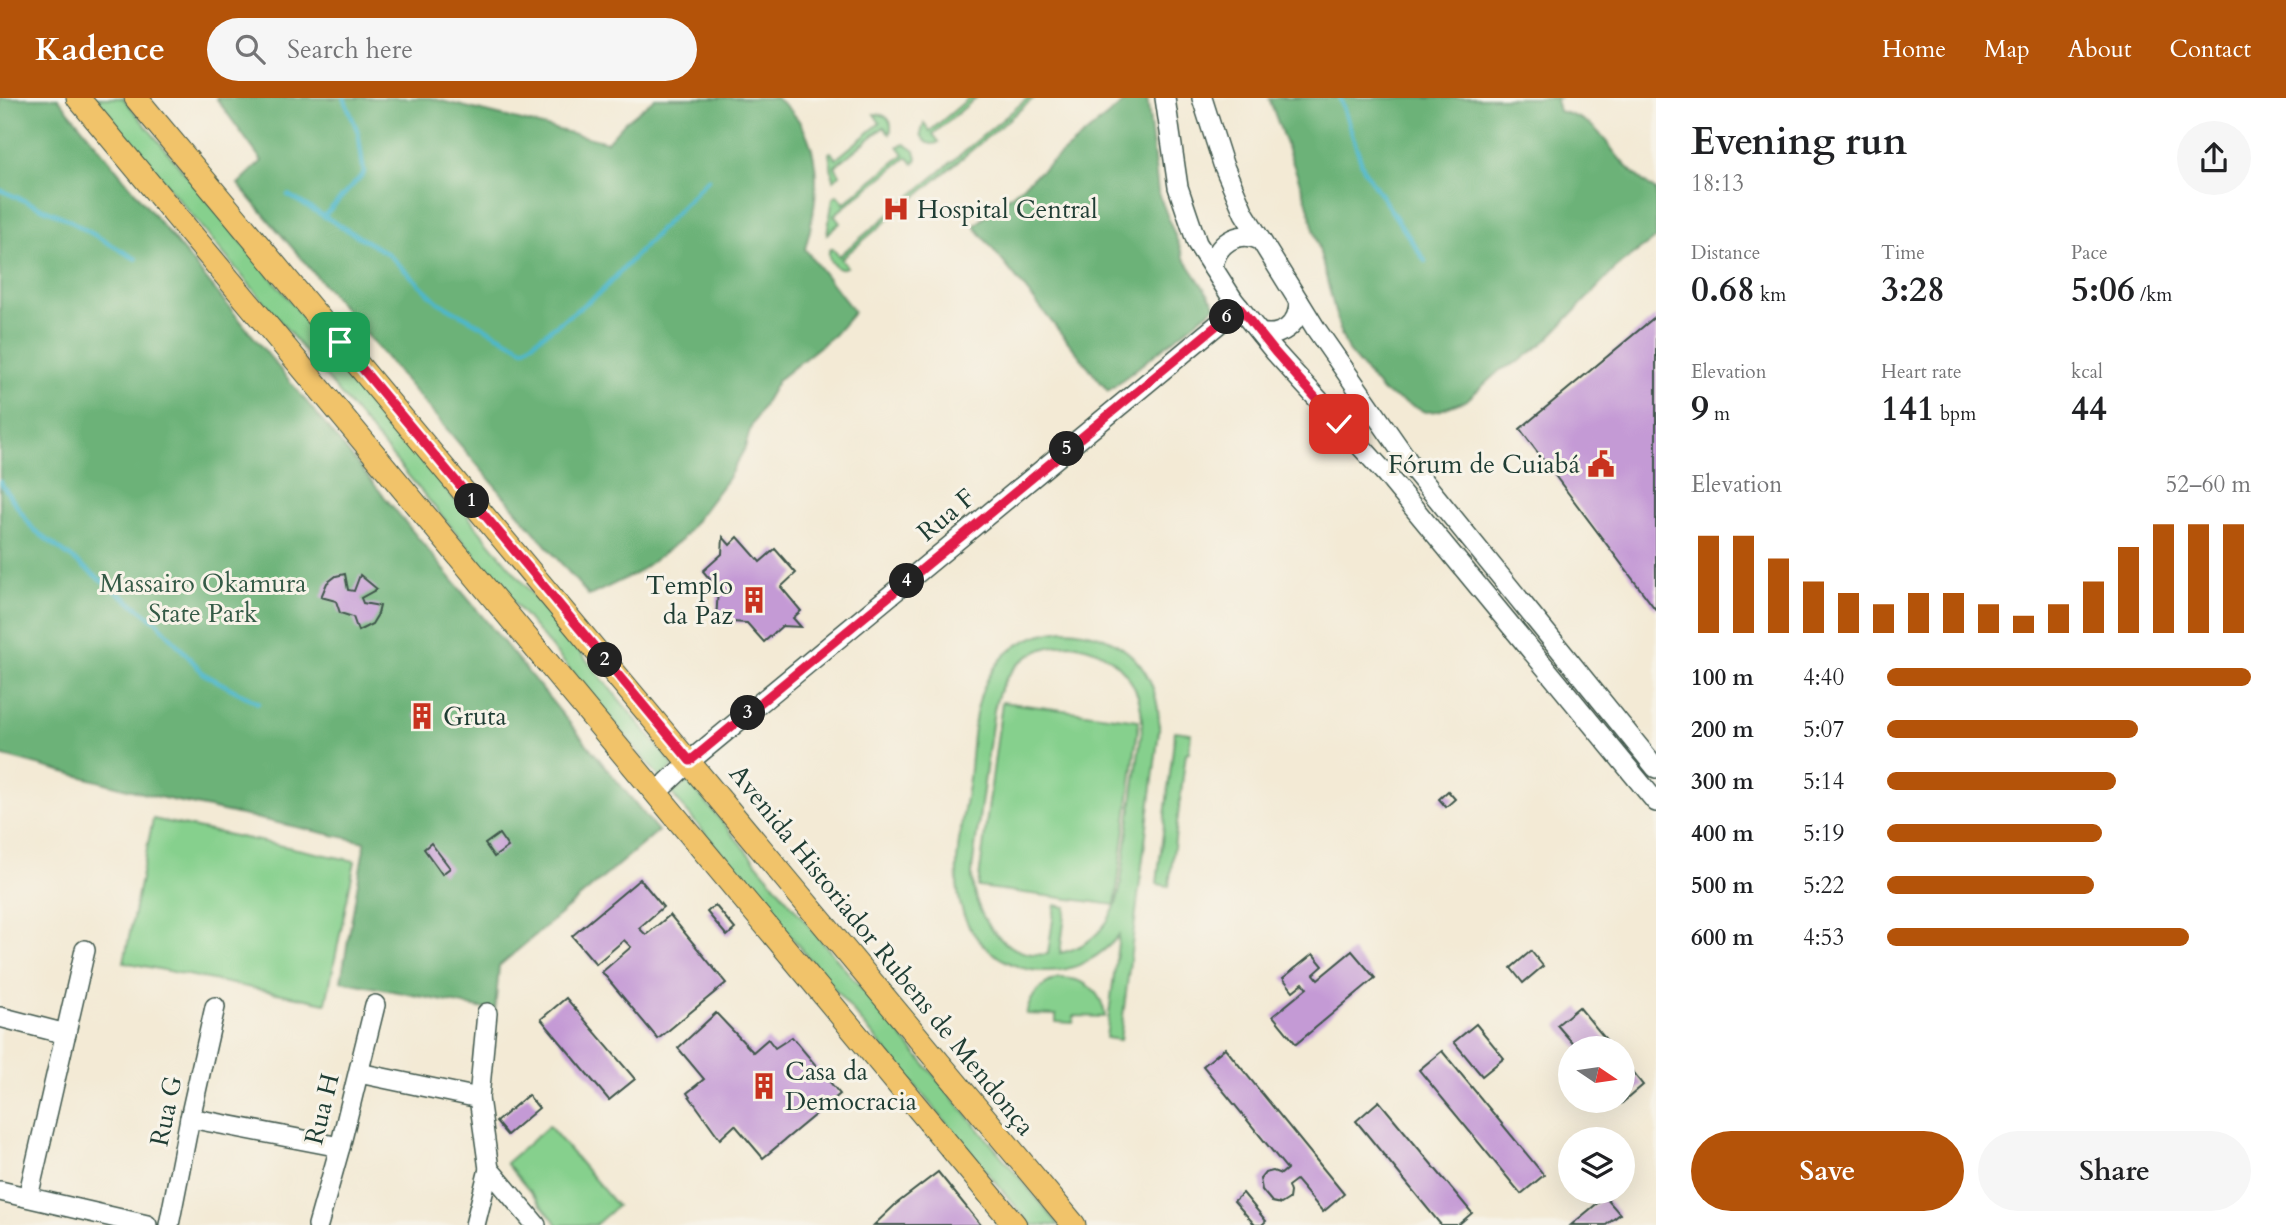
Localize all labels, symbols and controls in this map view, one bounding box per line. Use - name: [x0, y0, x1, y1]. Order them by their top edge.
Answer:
- search box: [207, 18, 697, 81]
- text: Kadence: [35, 27, 165, 72]
- icon: search: [231, 30, 269, 68]
- text: Search here: [287, 32, 413, 67]
- text: Home: [1882, 33, 1946, 66]
- text: Map: [1984, 33, 2030, 66]
- text: About: [2068, 33, 2132, 66]
- text: Contact: [2170, 33, 2251, 66]
- text: Evening run: [1691, 116, 1907, 168]
- button: share: [2177, 121, 2251, 195]
- text: 18:13: [1691, 168, 1744, 199]
- place label: Hospital Central: [917, 192, 1098, 227]
- hospital icon: Hospital Central: [881, 194, 911, 224]
- text: Distance: [1691, 240, 1760, 266]
- text: Time: [1881, 240, 1925, 266]
- text: Pace: [2071, 240, 2108, 266]
- text: 0.68: [1691, 266, 1755, 314]
- text: 3:28: [1881, 266, 1945, 314]
- text: 5:06: [2071, 266, 2135, 314]
- text: km: [1755, 282, 1786, 308]
- text: /km: [2135, 282, 2172, 308]
- pin: 6: [1210, 300, 1244, 334]
- text: 6: [1222, 303, 1231, 329]
- pin: [310, 312, 370, 372]
- icon: arrive: [321, 323, 359, 361]
- text: Elevation: [1691, 359, 1766, 385]
- text: Heart rate: [1881, 359, 1962, 385]
- text: kcal: [2071, 359, 2103, 385]
- text: 9: [1691, 385, 1709, 433]
- text: 141: [1881, 385, 1935, 433]
- text: 44: [2071, 385, 2107, 433]
- pin: [1309, 394, 1369, 454]
- text: m: [1709, 401, 1730, 427]
- text: bpm: [1935, 401, 1976, 427]
- icon: check: [1320, 405, 1358, 443]
- pin: 5: [1050, 432, 1084, 466]
- text: 5: [1062, 435, 1071, 461]
- place label: Fórum de Cuiabá: [1388, 447, 1580, 482]
- public building icon: Fórum de Cuiabá: [1586, 449, 1616, 479]
- text: Elevation: [1691, 469, 1782, 500]
- text: 52–60 m: [2166, 469, 2251, 500]
- street label: Rua F: [910, 481, 982, 549]
- pin: 1: [454, 484, 490, 518]
- text: 1: [467, 487, 476, 513]
- pin: 4: [890, 564, 925, 598]
- park label: Massairo Okamura State Park: [100, 566, 306, 631]
- text: 4: [902, 567, 911, 593]
- place label: Templo da Paz: [646, 568, 733, 633]
- building icon: Templo da Paz: [739, 585, 769, 615]
- pin: 2: [588, 642, 622, 678]
- text: 2: [600, 646, 609, 672]
- text: 100 m: [1691, 662, 1754, 693]
- text: 4:40: [1803, 662, 1844, 693]
- pin: 3: [730, 696, 766, 730]
- place label: Gruta: [443, 699, 507, 734]
- text: 3: [743, 699, 752, 725]
- building icon: Gruta: [407, 701, 437, 731]
- text: 200 m: [1691, 714, 1754, 745]
- text: 5:07: [1803, 714, 1844, 745]
- street label: Avenida Historiador Rubens de Mendonça: [721, 757, 1043, 1143]
- text: 300 m: [1691, 766, 1754, 797]
- text: 5:14: [1803, 766, 1844, 797]
- text: 400 m: [1691, 818, 1754, 849]
- text: 5:19: [1803, 818, 1844, 849]
- text: 500 m: [1691, 870, 1754, 901]
- text: 5:22: [1803, 870, 1844, 901]
- text: 600 m: [1691, 922, 1754, 953]
- text: 4:53: [1803, 922, 1844, 953]
- north arrow: [1558, 1036, 1634, 1113]
- map controls: [1558, 1036, 1635, 1204]
- place label: Casa da Democracia: [785, 1054, 917, 1119]
- street label: Rua H: [296, 1070, 348, 1148]
- building icon: Casa da Democracia: [749, 1071, 779, 1101]
- street label: Rua G: [141, 1073, 191, 1149]
- button: layers: [1558, 1127, 1635, 1204]
- button: Save: [1691, 1131, 1964, 1211]
- button: Share: [1978, 1131, 2251, 1211]

